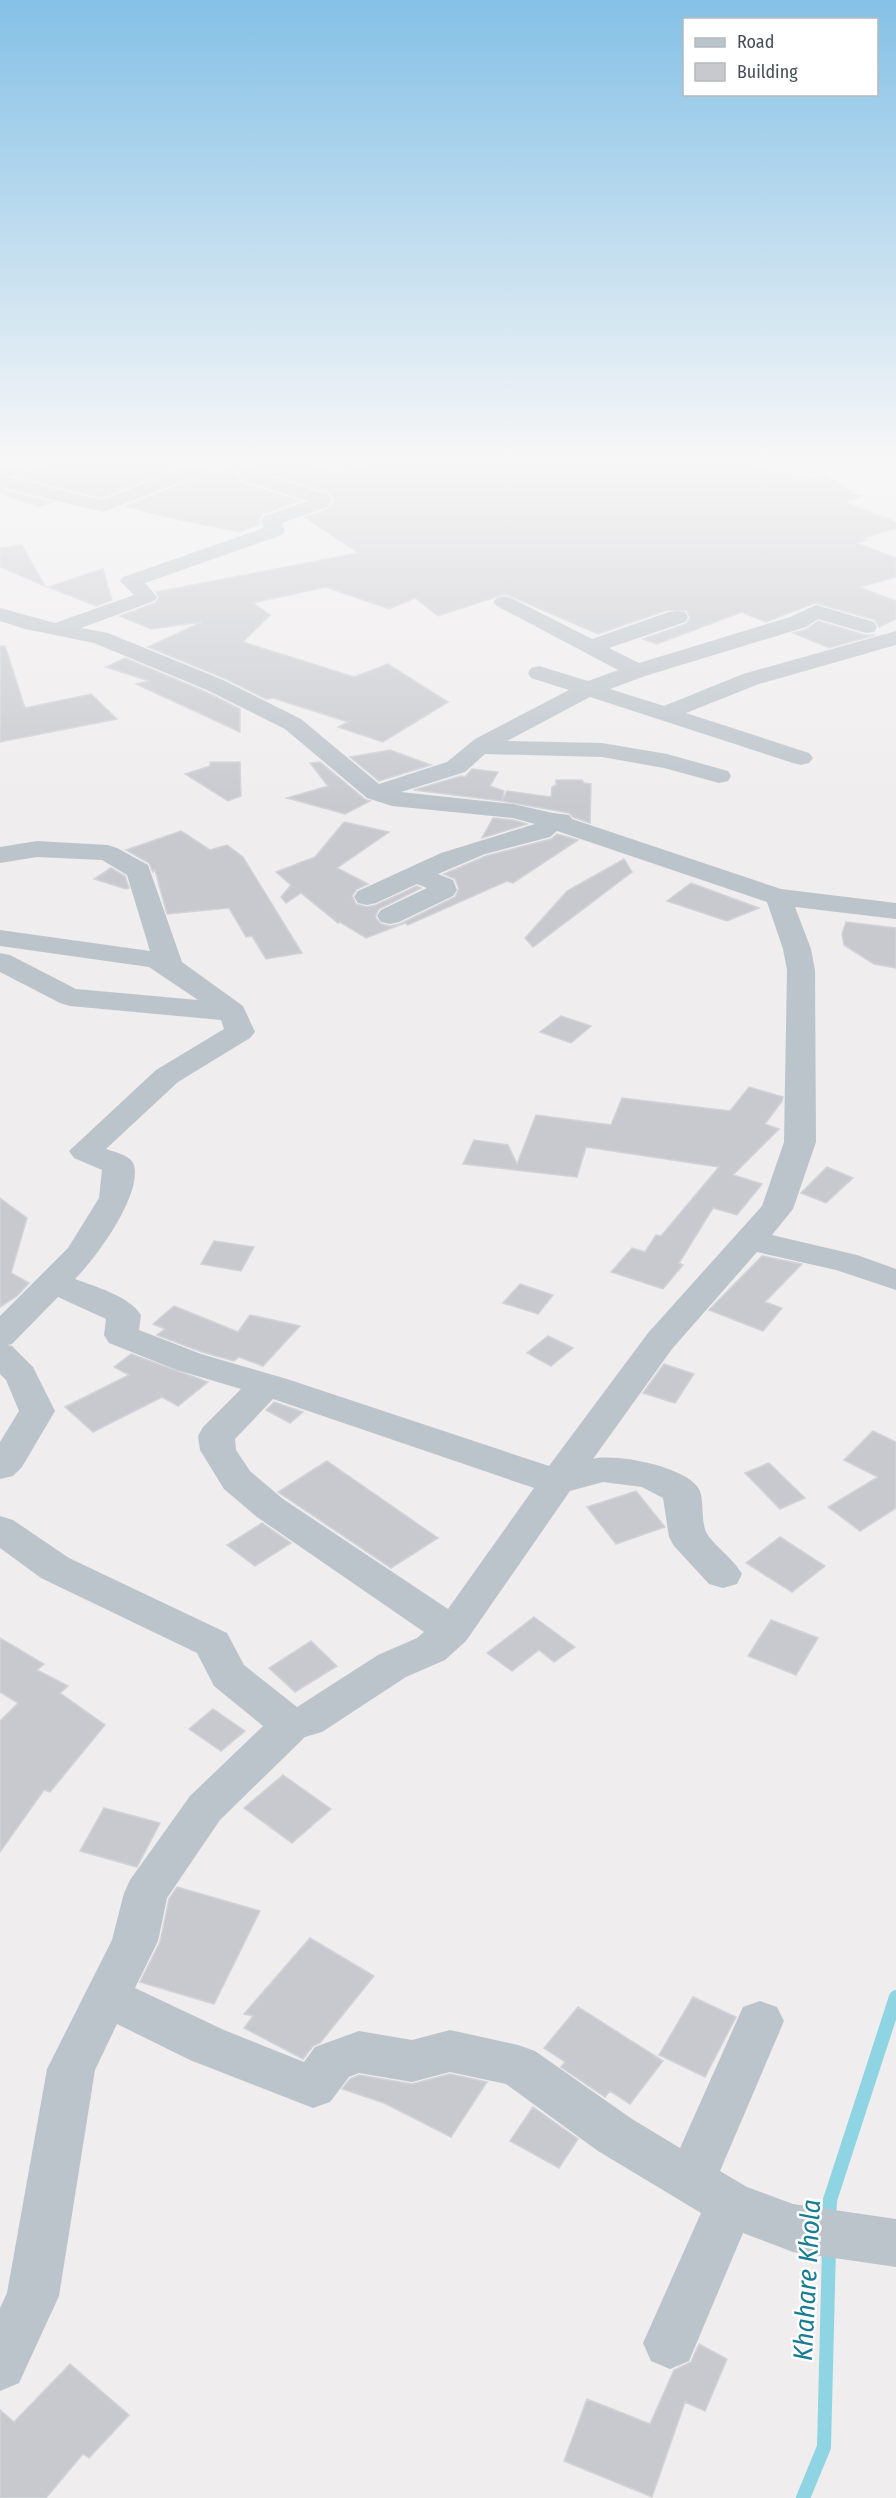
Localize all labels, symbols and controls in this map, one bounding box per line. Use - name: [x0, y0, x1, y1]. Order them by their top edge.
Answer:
- legend: [683, 18, 878, 96]
- text: Road: [737, 31, 774, 53]
- text: Building: [737, 61, 798, 83]
- water label: Khahare Khola: [787, 2198, 827, 2362]

